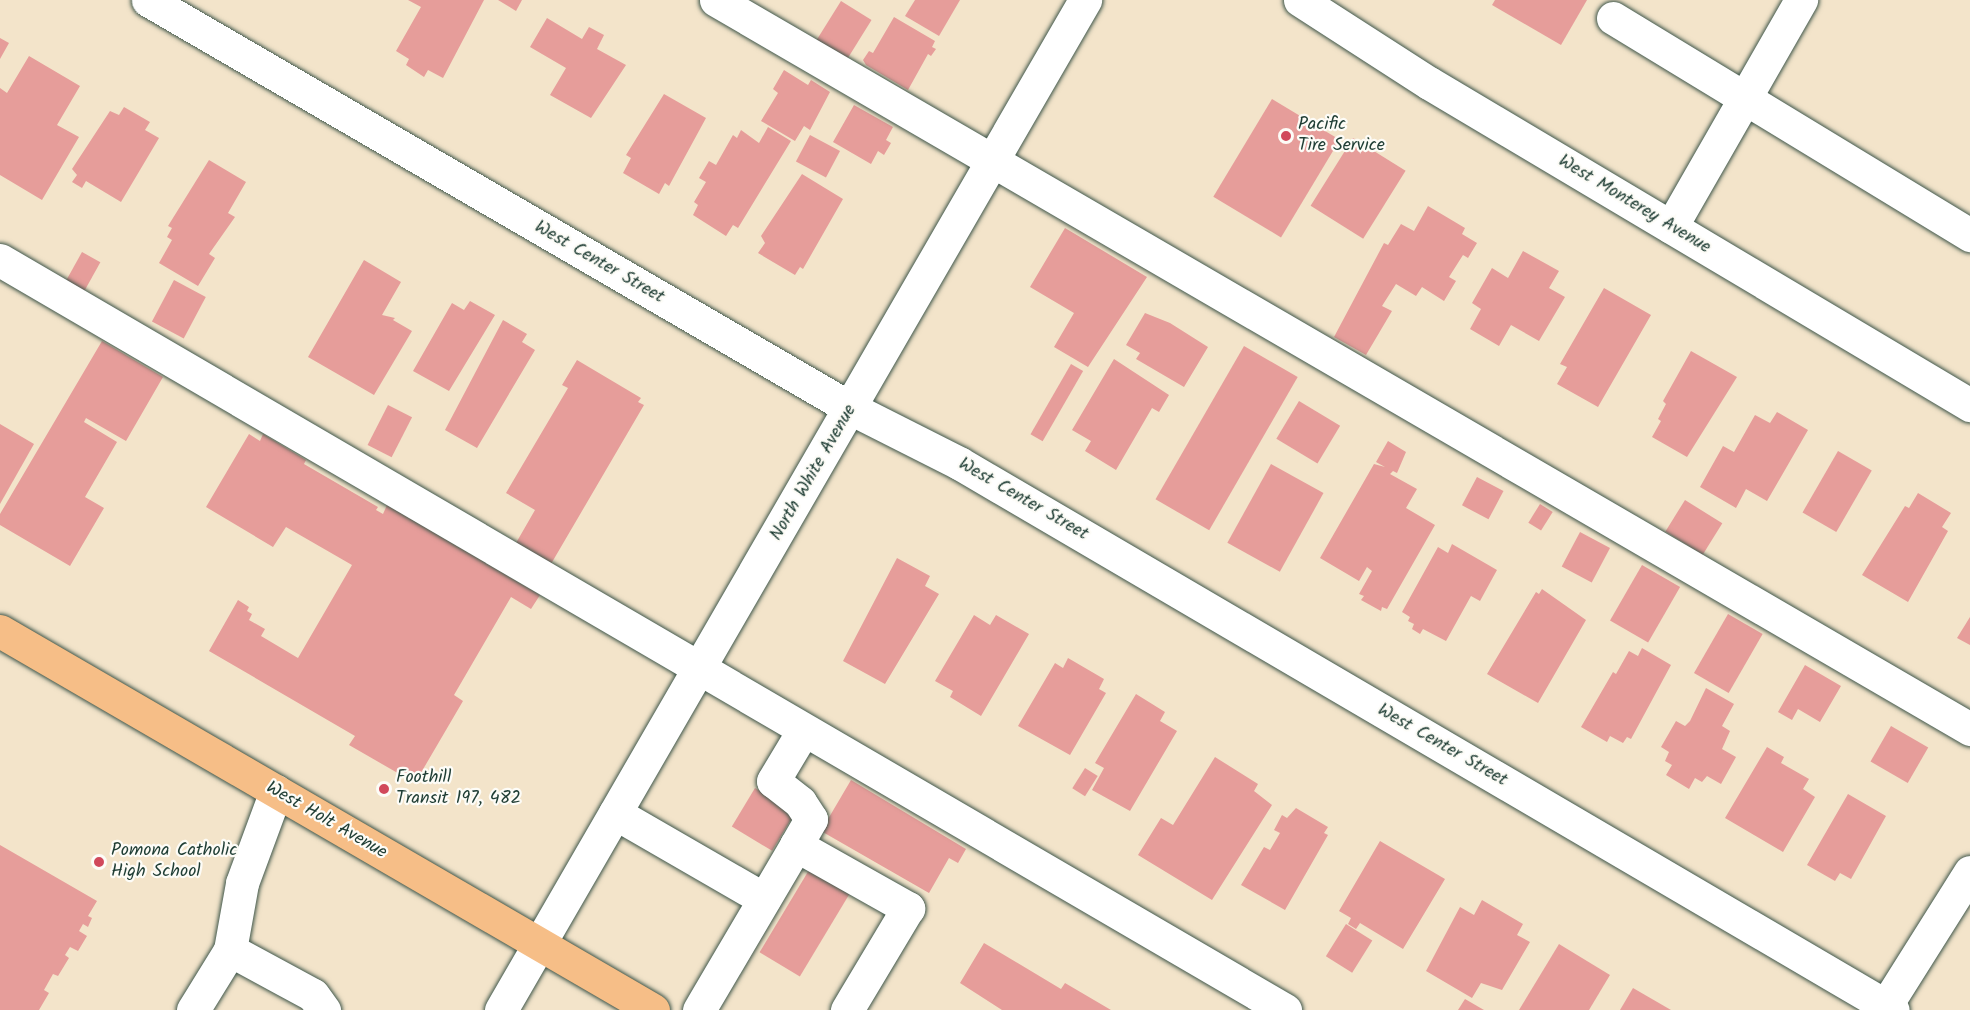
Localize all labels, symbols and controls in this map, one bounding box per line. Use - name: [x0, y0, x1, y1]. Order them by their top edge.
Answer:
- place label: Pacific Tire Service: [1298, 115, 1385, 158]
- marker: Pacific Tire Service: [1279, 129, 1293, 143]
- street label: West Monterey Avenue: [1554, 151, 1714, 259]
- street label: West Center Street: [530, 217, 668, 309]
- street label: North White Avenue: [766, 401, 862, 545]
- street label: West Center Street: [954, 454, 1092, 546]
- street label: West Center Street: [1373, 700, 1511, 792]
- place label: Foothill Transit 197, 482: [396, 768, 521, 810]
- street label: West Holt Avenue: [262, 778, 390, 864]
- marker: Foothill Transit 197, 482: [377, 782, 391, 796]
- place label: Pomona Catholic High School: [111, 841, 237, 884]
- marker: Pomona Catholic High School: [92, 855, 106, 869]

